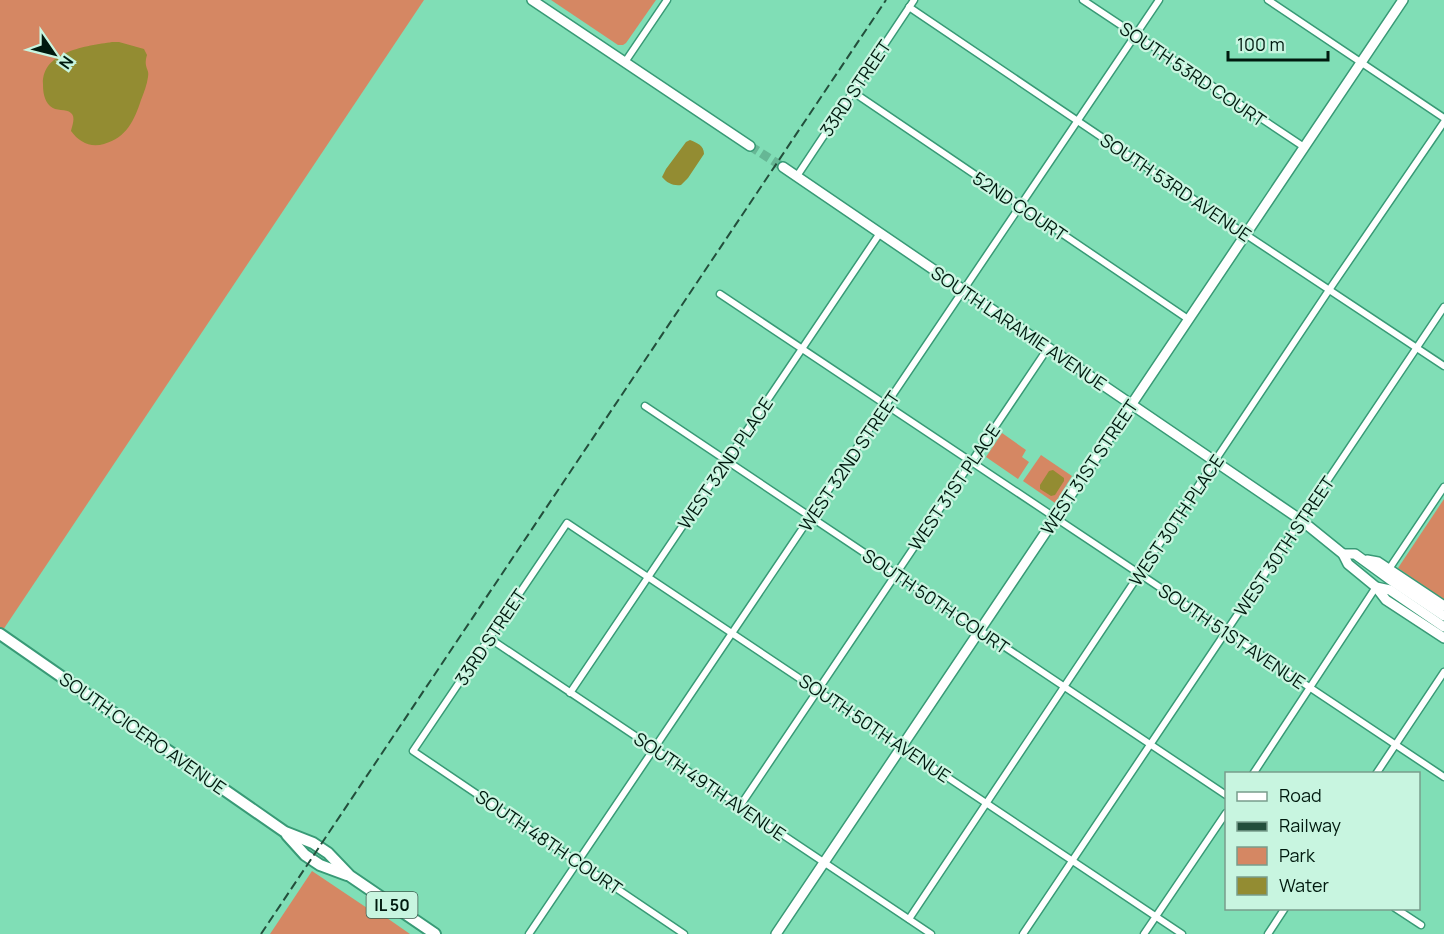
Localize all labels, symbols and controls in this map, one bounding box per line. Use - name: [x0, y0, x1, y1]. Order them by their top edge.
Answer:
- street label: SOUTH 53RD COURT: [1115, 16, 1271, 132]
- north arrow: [24, 24, 84, 84]
- scale bar: [1228, 24, 1328, 62]
- text: 100 m: [1237, 32, 1285, 56]
- street label: 33RD STREET: [814, 35, 896, 141]
- text: N: [54, 52, 79, 74]
- street label: SOUTH 53RD AVENUE: [1096, 127, 1256, 247]
- street label: 52ND COURT: [968, 166, 1072, 247]
- street label: SOUTH LARAMIE AVENUE: [927, 260, 1111, 396]
- street label: WEST 32ND STREET: [793, 386, 905, 536]
- street label: WEST 32ND PLACE: [672, 392, 778, 534]
- street label: WEST 31ST STREET: [1035, 395, 1143, 539]
- street label: WEST 31ST PLACE: [903, 419, 1005, 555]
- street label: WEST 30TH PLACE: [1123, 450, 1229, 590]
- street label: WEST 30TH STREET: [1228, 471, 1340, 621]
- street label: SOUTH 50TH COURT: [858, 543, 1014, 659]
- street label: SOUTH 51ST AVENUE: [1154, 578, 1310, 694]
- street label: 33RD STREET: [449, 584, 531, 690]
- street label: SOUTH CICERO AVENUE: [55, 666, 231, 800]
- street label: SOUTH 50TH AVENUE: [795, 668, 955, 788]
- street label: SOUTH 49TH AVENUE: [629, 726, 791, 846]
- legend: [1225, 772, 1420, 910]
- text: Road: [1279, 783, 1322, 807]
- street label: SOUTH 48TH COURT: [471, 784, 627, 900]
- text: Railway: [1279, 813, 1341, 837]
- text: Park: [1279, 843, 1316, 867]
- text: Water: [1279, 873, 1329, 897]
- road number: IL 50: [366, 892, 418, 918]

